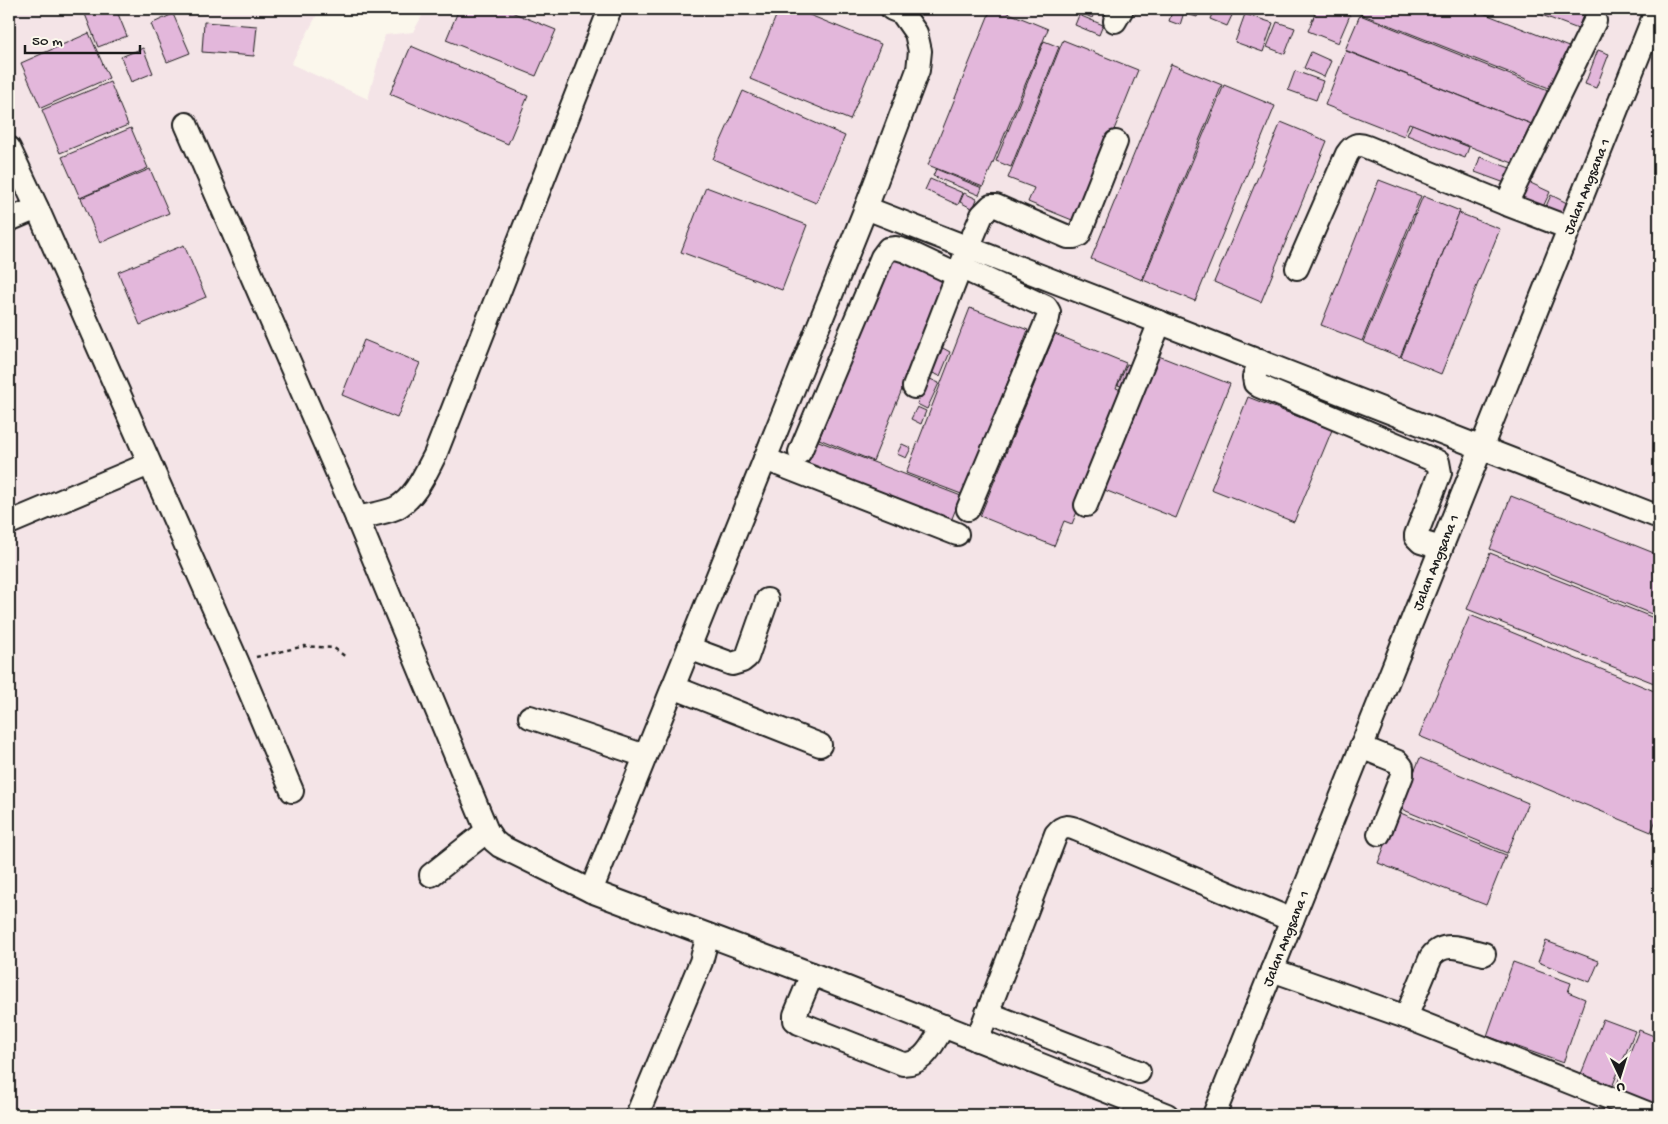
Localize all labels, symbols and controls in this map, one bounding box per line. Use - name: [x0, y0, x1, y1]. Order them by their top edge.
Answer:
- scale bar: [25, 22, 140, 54]
- text: 50 m: [32, 33, 63, 51]
- street label: Jalan Angsana 1: [1560, 136, 1615, 237]
- street label: Jalan Angsana 1: [1409, 512, 1464, 613]
- street label: Jalan Angsana 1: [1259, 888, 1314, 989]
- north arrow: [1596, 1052, 1646, 1102]
- text: U: [1616, 1078, 1625, 1095]

